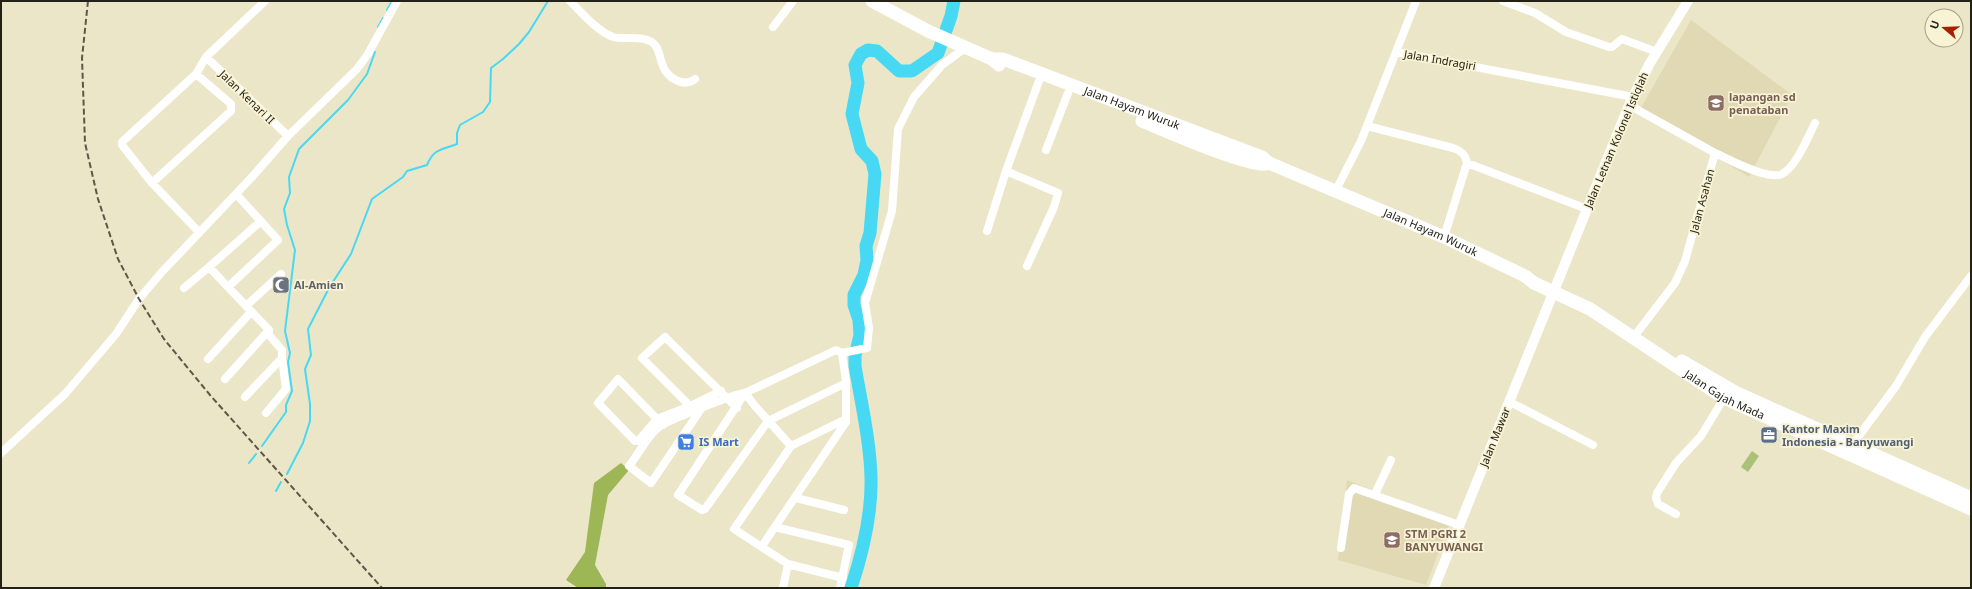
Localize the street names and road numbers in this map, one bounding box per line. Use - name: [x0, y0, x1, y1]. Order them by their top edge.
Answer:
- street label: Jalan Indragiri: [1402, 46, 1477, 73]
- street label: Jalan Kenari II: [216, 66, 278, 127]
- street label: Jalan Letnan Kolonel Istiqlah: [1580, 69, 1651, 211]
- street label: Jalan Hayam Wuruk: [1081, 82, 1182, 132]
- street label: Jalan Asahan: [1685, 167, 1717, 236]
- street label: Jalan Hayam Wuruk: [1381, 204, 1481, 259]
- street label: Jalan Gajah Mada: [1681, 365, 1767, 422]
- street label: Jalan Mawar: [1475, 404, 1514, 470]

